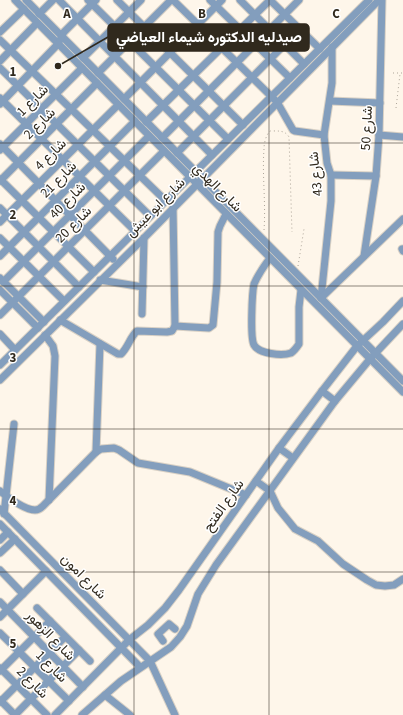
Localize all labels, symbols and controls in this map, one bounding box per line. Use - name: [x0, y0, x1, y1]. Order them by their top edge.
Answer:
- text: A: [62, 5, 71, 23]
- text: B: [198, 5, 206, 23]
- text: C: [332, 5, 340, 23]
- callout: صيدليه الدكتوره شيماء العياضي: [108, 24, 309, 51]
- text: صيدليه الدكتوره شيماء العياضي: [116, 27, 302, 50]
- text: 1: [10, 63, 17, 81]
- street label: شارع 1: [12, 80, 53, 121]
- street label: شارع 2: [19, 103, 60, 144]
- street label: شارع 50: [356, 105, 378, 151]
- street label: شارع 4: [30, 134, 71, 175]
- street label: شارع 43: [304, 151, 328, 197]
- street label: شارع 21: [36, 157, 82, 203]
- street label: شارع الهدي: [187, 159, 246, 218]
- street label: شارع ابو عيش: [121, 173, 190, 242]
- street label: شارع 40: [45, 178, 91, 224]
- street label: شارع 20: [51, 202, 97, 248]
- text: 2: [10, 206, 17, 224]
- text: 3: [10, 349, 17, 367]
- street label: شارع الفتح: [198, 475, 249, 536]
- text: 4: [10, 492, 17, 510]
- street label: شارع امون: [56, 549, 111, 604]
- street label: شارع الزهور: [20, 605, 79, 665]
- text: 5: [10, 635, 17, 653]
- street label: شارع 1: [31, 646, 72, 687]
- street label: شارع 2: [12, 662, 53, 703]

